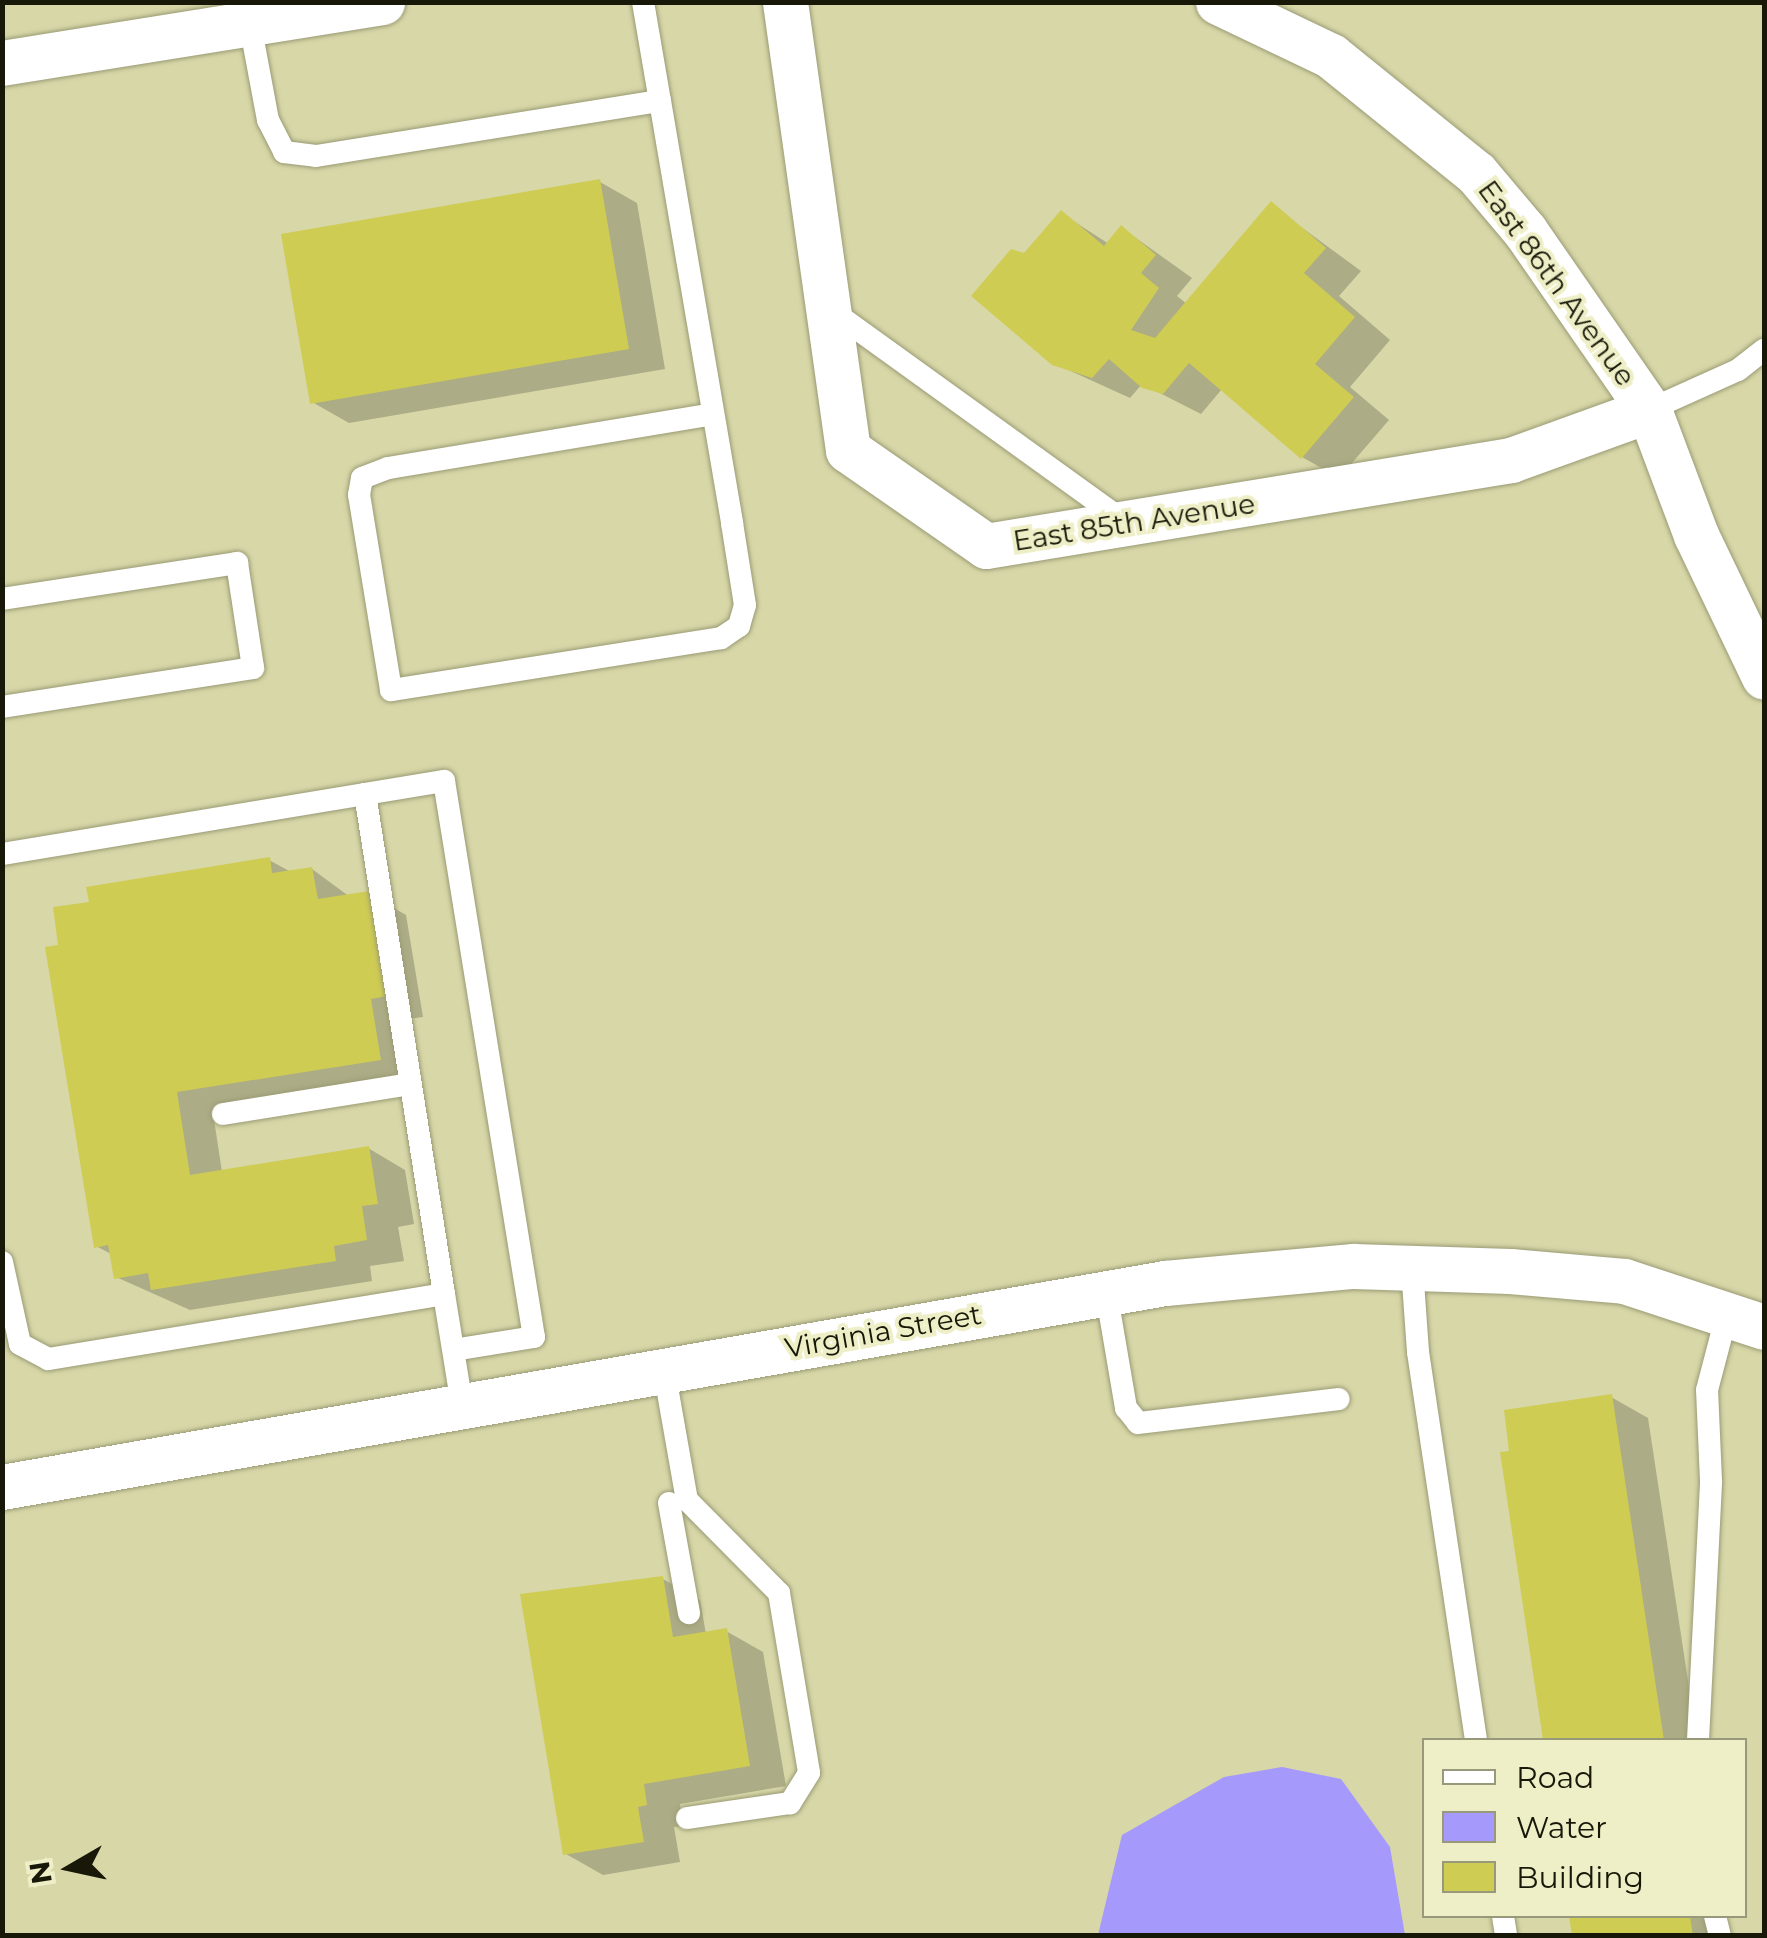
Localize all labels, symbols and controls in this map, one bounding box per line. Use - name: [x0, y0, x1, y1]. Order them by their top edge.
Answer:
- street label: East 86th Avenue: [1471, 174, 1643, 392]
- street label: East 85th Avenue: [1011, 486, 1257, 558]
- street label: Virginia Street: [782, 1297, 984, 1365]
- legend: [1422, 1738, 1747, 1918]
- text: Road: [1516, 1759, 1594, 1796]
- text: Water: [1516, 1809, 1607, 1846]
- north arrow: [20, 1818, 120, 1918]
- text: N: [22, 1859, 59, 1887]
- text: Building: [1516, 1859, 1644, 1896]

